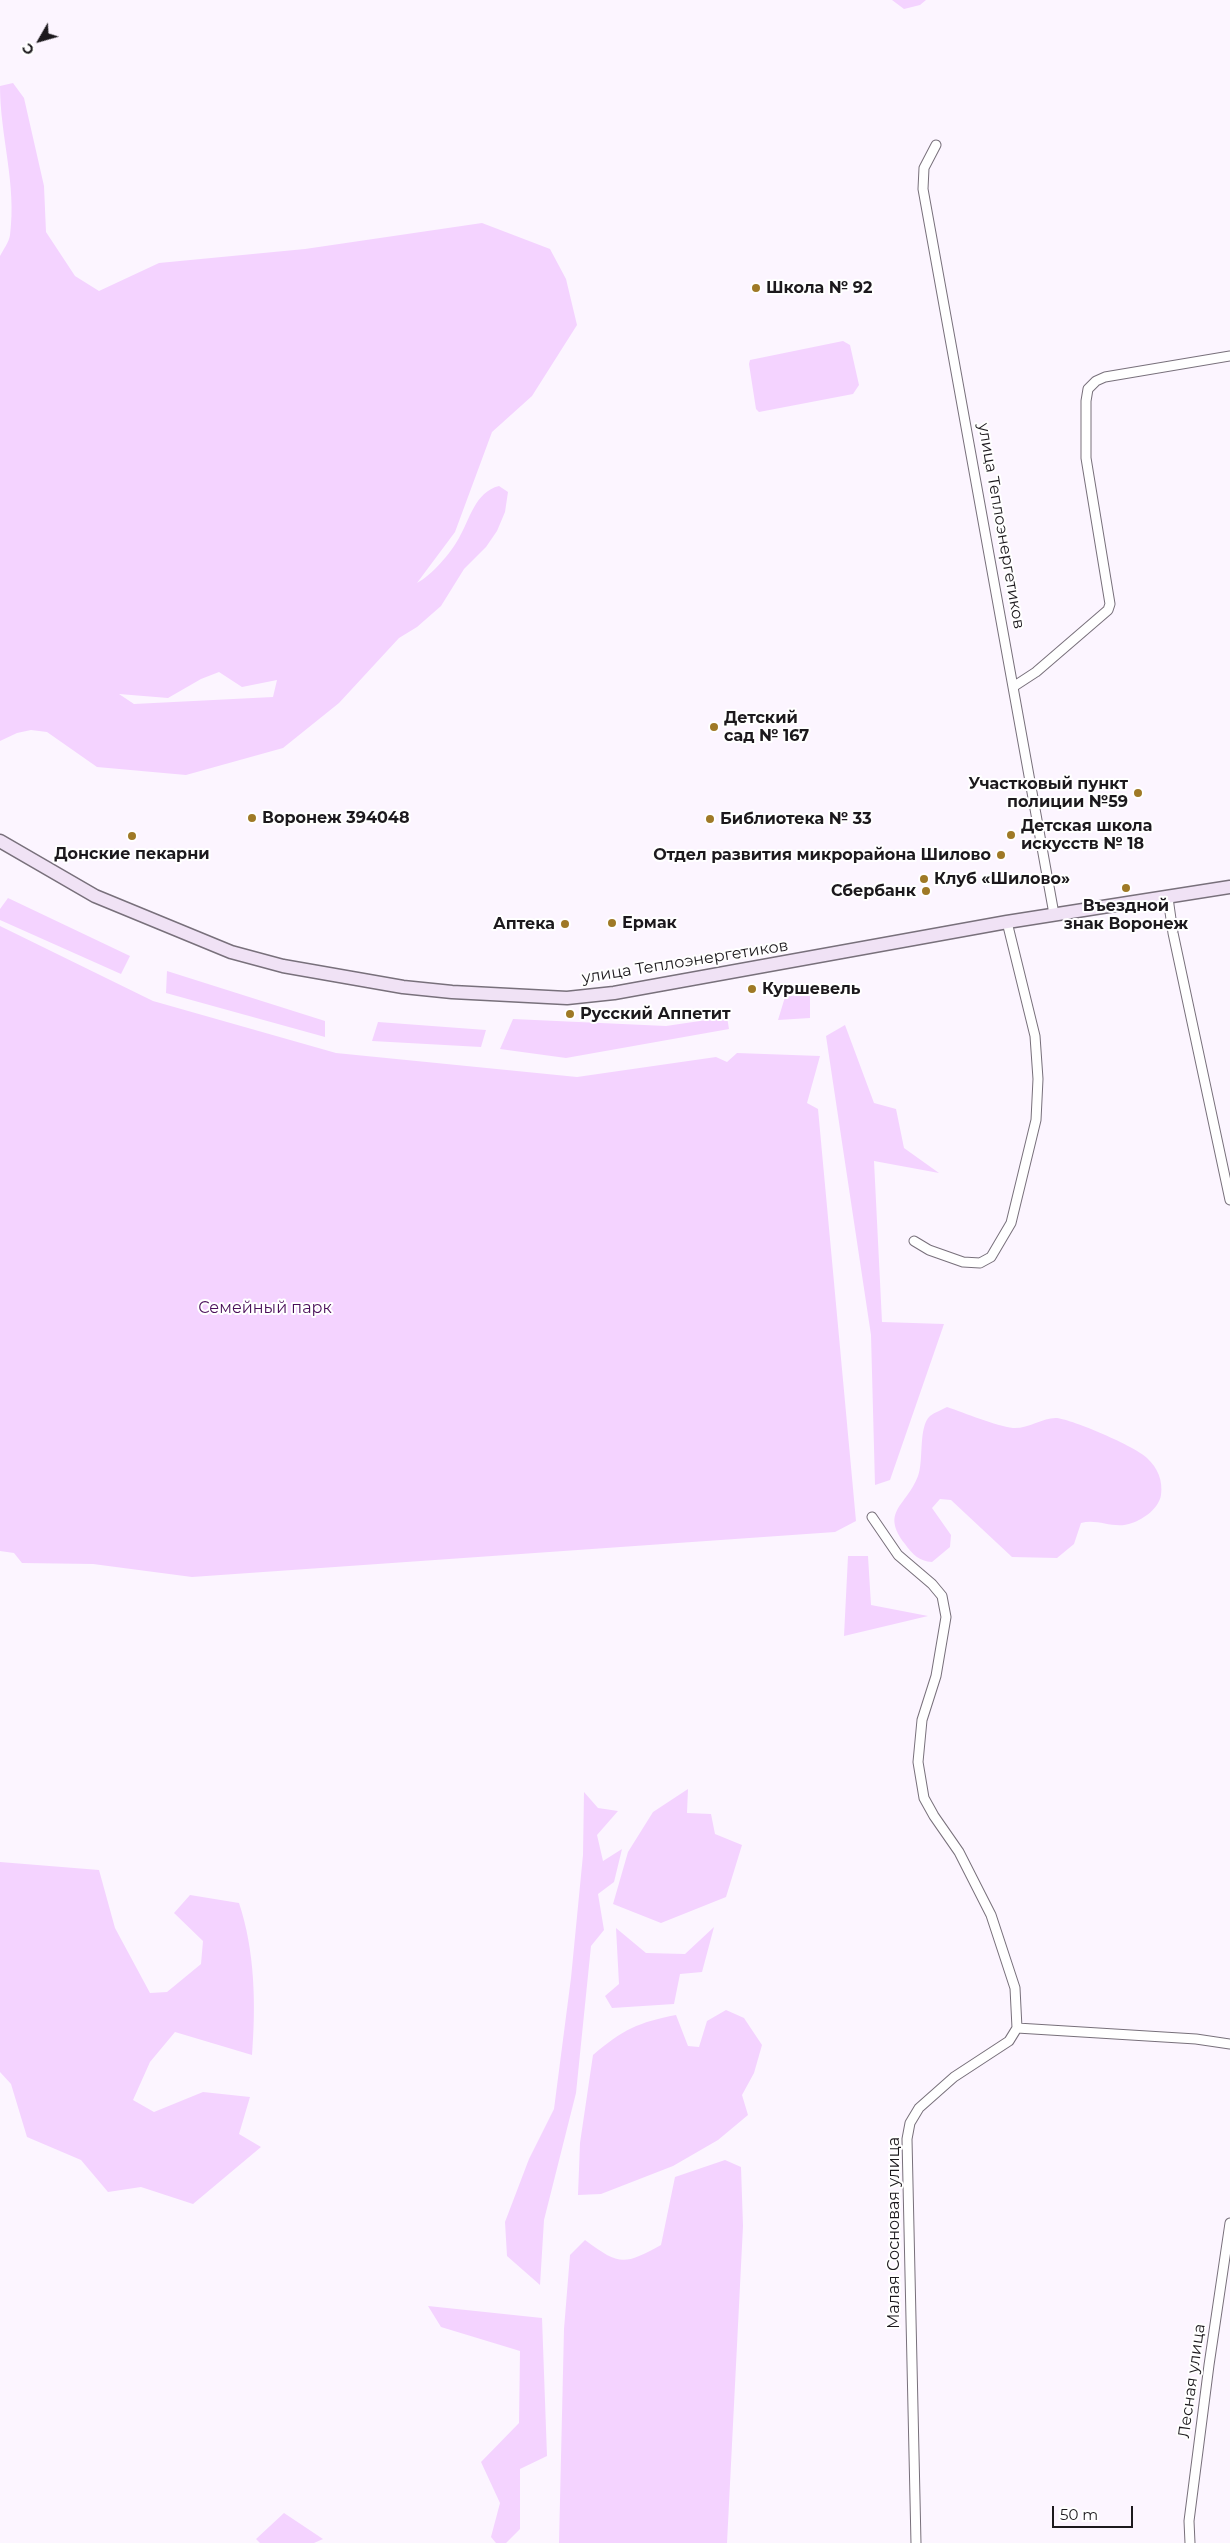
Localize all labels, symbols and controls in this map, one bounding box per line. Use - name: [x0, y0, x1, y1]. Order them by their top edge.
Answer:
- north arrow: [15, 15, 65, 65]
- text: С: [18, 40, 38, 59]
- place label: Школа № 92: [766, 278, 872, 298]
- marker: Школа № 92: [750, 282, 762, 294]
- street label: улица Теплоэнергетиков: [973, 422, 1029, 630]
- place label: Детский сад № 167: [724, 708, 809, 746]
- marker: Детский сад № 167: [708, 721, 720, 733]
- place label: Участковый пункт полиции №59: [968, 774, 1128, 812]
- marker: Участковый пункт полиции №59: [1132, 787, 1144, 799]
- place label: Воронеж 394048: [262, 808, 410, 828]
- place label: Библиотека № 33: [720, 809, 872, 829]
- marker: Воронеж 394048: [246, 812, 258, 824]
- marker: Библиотека № 33: [704, 813, 716, 825]
- place label: Детская школа искусств № 18: [1021, 816, 1152, 854]
- marker: Детская школа искусств № 18: [1005, 829, 1017, 841]
- marker: Донские пекарни: [126, 830, 138, 842]
- place label: Донские пекарни: [54, 844, 210, 864]
- place label: Отдел развития микрорайона Шилово: [653, 845, 991, 865]
- marker: Отдел развития микрорайона Шилово: [995, 849, 1007, 861]
- place label: Клуб «Шилово»: [934, 869, 1070, 889]
- marker: Клуб «Шилово»: [918, 873, 930, 885]
- place label: Сбербанк: [831, 881, 916, 901]
- marker: Въездной знак Воронеж: [1120, 882, 1132, 894]
- marker: Сбербанк: [920, 885, 932, 897]
- place label: Въездной знак Воронеж: [1064, 896, 1188, 934]
- place label: Ермак: [622, 913, 677, 933]
- place label: Аптека: [493, 914, 555, 934]
- marker: Ермак: [606, 917, 618, 929]
- marker: Аптека: [559, 918, 571, 930]
- street label: улица Теплоэнергетиков: [580, 936, 790, 988]
- place label: Куршевель: [762, 979, 860, 999]
- marker: Куршевель: [746, 983, 758, 995]
- place label: Русский Аппетит: [580, 1004, 731, 1024]
- marker: Русский Аппетит: [564, 1008, 576, 1020]
- park label: Семейный парк: [198, 1298, 332, 1318]
- street label: Малая Сосновая улица: [884, 2137, 904, 2329]
- street label: Лесная улица: [1174, 2323, 1210, 2439]
- scale bar: [1055, 2496, 1136, 2528]
- text: 50 m: [1060, 2505, 1098, 2524]

